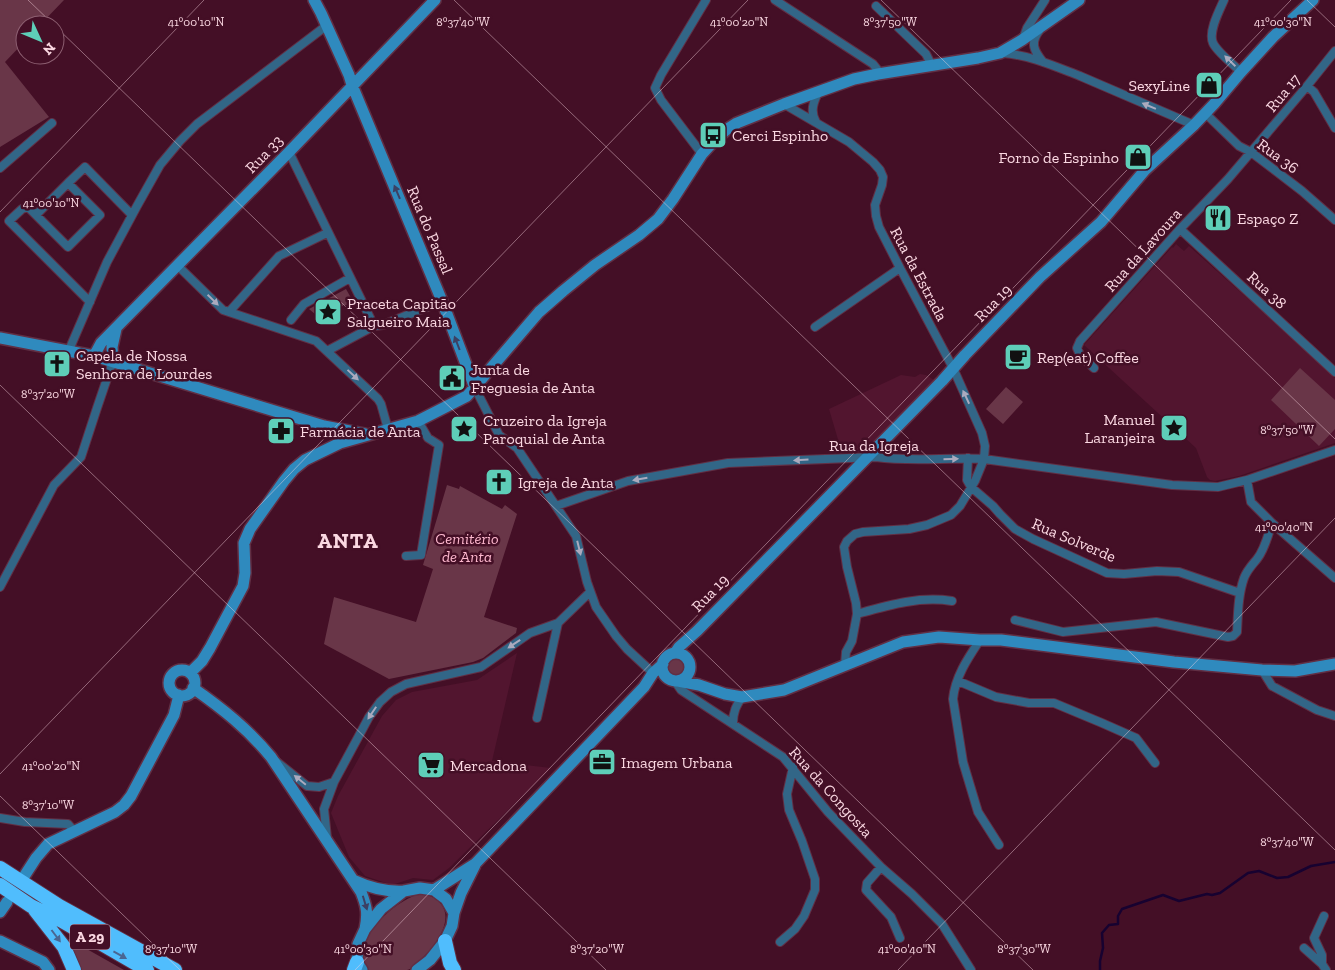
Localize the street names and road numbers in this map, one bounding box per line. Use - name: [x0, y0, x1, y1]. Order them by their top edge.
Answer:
- street label: Rua 17: [1262, 70, 1305, 116]
- street label: Rua 33: [241, 131, 287, 177]
- street label: Rua 36: [1254, 135, 1302, 177]
- street label: Rua do Passal: [403, 183, 457, 277]
- street label: Rua da Lavoura: [1100, 204, 1186, 296]
- street label: Rua da Estrada: [886, 224, 952, 324]
- street label: Rua 38: [1243, 267, 1291, 313]
- street label: Rua 19: [971, 280, 1015, 326]
- street label: Rua da Igreja: [829, 436, 919, 455]
- street label: Rua Solverde: [1029, 514, 1119, 566]
- street label: Rua 19: [688, 570, 732, 616]
- street label: Rua da Congosta: [785, 743, 877, 842]
- road number: A 29: [70, 924, 110, 950]

